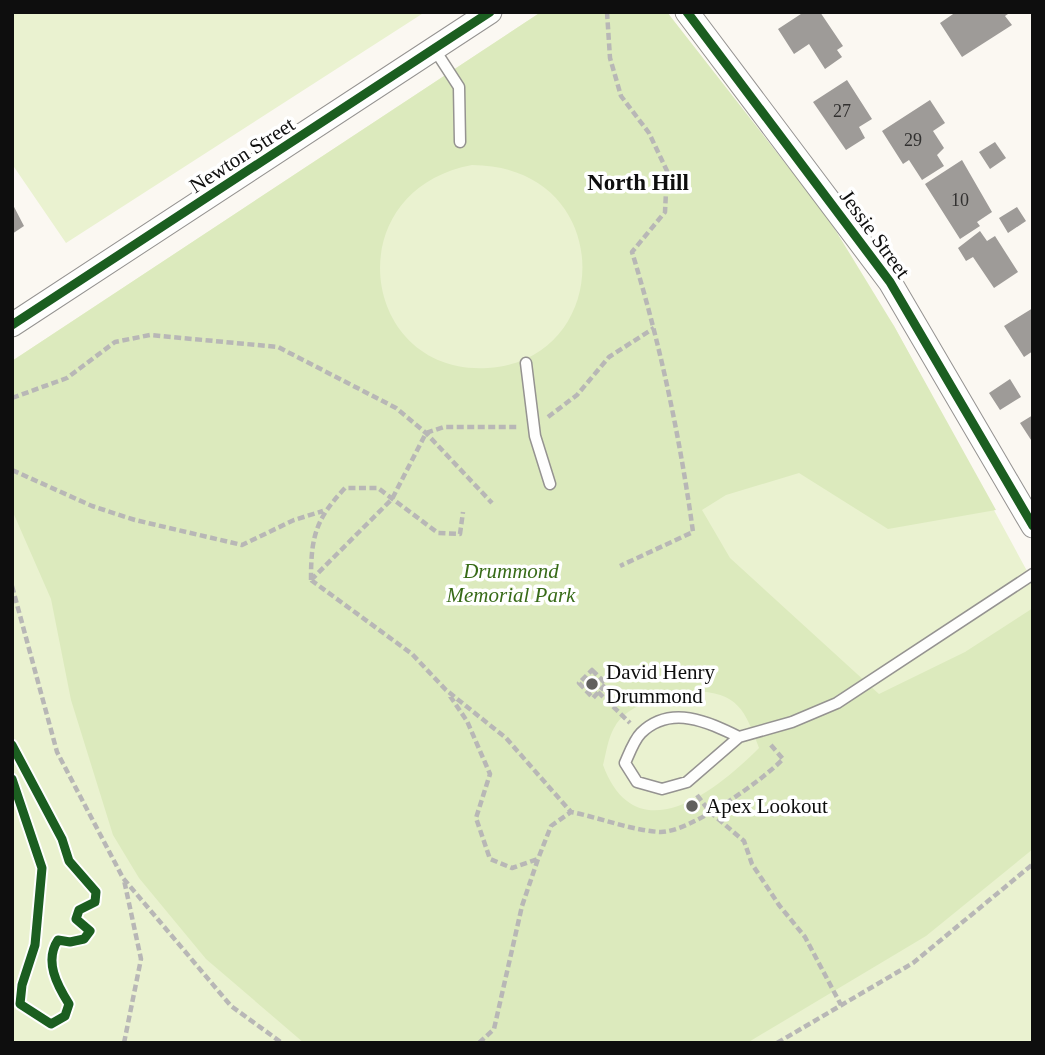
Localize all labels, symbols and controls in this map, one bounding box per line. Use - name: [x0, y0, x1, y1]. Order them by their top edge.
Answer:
- house number: 27: [833, 101, 851, 121]
- street label: Newton Street: [185, 112, 299, 198]
- house number: 29: [904, 130, 922, 150]
- district label: North Hill: [587, 170, 689, 195]
- street label: Jessie Street: [835, 185, 915, 283]
- house number: 10: [951, 190, 969, 210]
- park label: Drummond Memorial Park: [446, 559, 576, 607]
- place label: David Henry Drummond: [606, 660, 716, 708]
- marker: David Henry Drummond: [584, 676, 600, 692]
- place label: Apex Lookout: [706, 794, 828, 818]
- marker: Apex Lookout: [684, 798, 700, 814]

